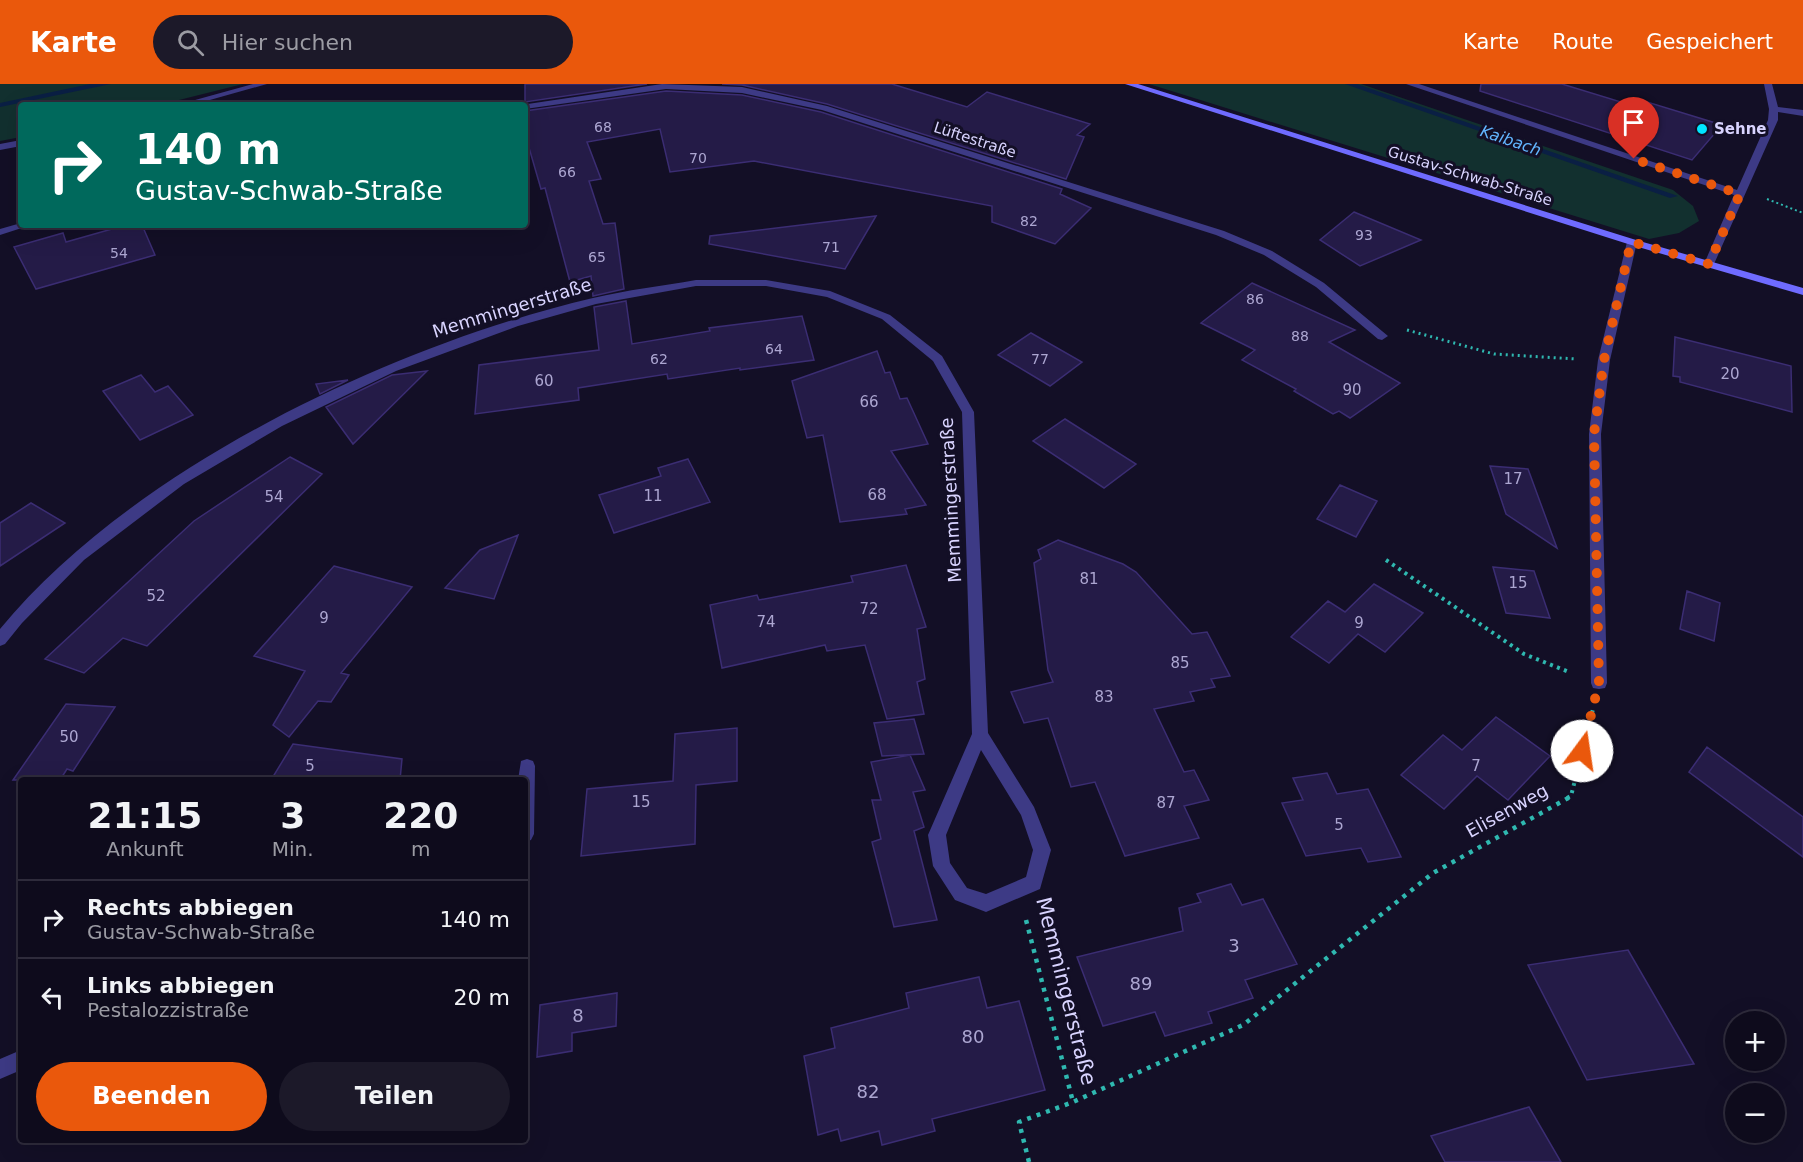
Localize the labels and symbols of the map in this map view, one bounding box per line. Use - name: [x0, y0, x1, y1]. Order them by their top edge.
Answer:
- pin: [1608, 97, 1659, 159]
- street label: Lüftestraße: [932, 118, 1018, 162]
- house number: 68: [594, 119, 612, 135]
- place label: Sehne: [1714, 120, 1767, 138]
- water label: Kaibach: [1478, 121, 1544, 160]
- marker: Sehne: [1695, 122, 1709, 136]
- street label: Gustav-Schwab-Straße: [1386, 142, 1554, 210]
- house number: 70: [689, 150, 707, 166]
- house number: 66: [558, 164, 576, 180]
- house number: 82: [1020, 213, 1038, 229]
- house number: 93: [1355, 227, 1373, 243]
- house number: 71: [822, 239, 840, 255]
- house number: 54: [110, 245, 128, 261]
- house number: 65: [588, 249, 606, 265]
- street label: Memmingerstraße: [430, 273, 594, 342]
- house number: 86: [1246, 291, 1264, 307]
- house number: 88: [1291, 328, 1309, 344]
- house number: 64: [765, 341, 783, 357]
- house number: 62: [650, 351, 668, 367]
- house number: 77: [1031, 351, 1049, 367]
- house number: 20: [1720, 365, 1740, 383]
- house number: 60: [534, 372, 554, 390]
- house number: 90: [1342, 381, 1362, 399]
- house number: 66: [859, 393, 879, 411]
- street label: Memmingerstraße: [936, 417, 965, 583]
- house number: 17: [1503, 470, 1523, 488]
- house number: 68: [867, 486, 887, 504]
- house number: 11: [643, 487, 663, 505]
- house number: 54: [264, 488, 284, 506]
- house number: 81: [1079, 570, 1099, 588]
- house number: 15: [1508, 574, 1528, 592]
- house number: 52: [146, 587, 166, 605]
- house number: 72: [859, 600, 879, 618]
- house number: 9: [319, 609, 329, 627]
- house number: 74: [756, 613, 776, 631]
- house number: 9: [1354, 614, 1364, 632]
- house number: 85: [1170, 654, 1190, 672]
- house number: 83: [1094, 688, 1114, 706]
- position arrow: [1550, 719, 1614, 783]
- house number: 50: [59, 728, 79, 746]
- house number: 5: [305, 757, 315, 775]
- house number: 7: [1471, 757, 1481, 775]
- street label: Elisenweg: [1462, 779, 1551, 842]
- house number: 15: [631, 793, 651, 811]
- house number: 87: [1156, 794, 1176, 812]
- house number: 5: [1334, 816, 1344, 834]
- street label: Memmingerstraße: [1031, 895, 1101, 1087]
- house number: 3: [1228, 935, 1240, 956]
- house number: 89: [1130, 973, 1152, 994]
- house number: 8: [572, 1005, 584, 1026]
- house number: 80: [962, 1026, 984, 1047]
- house number: 82: [857, 1081, 879, 1102]

